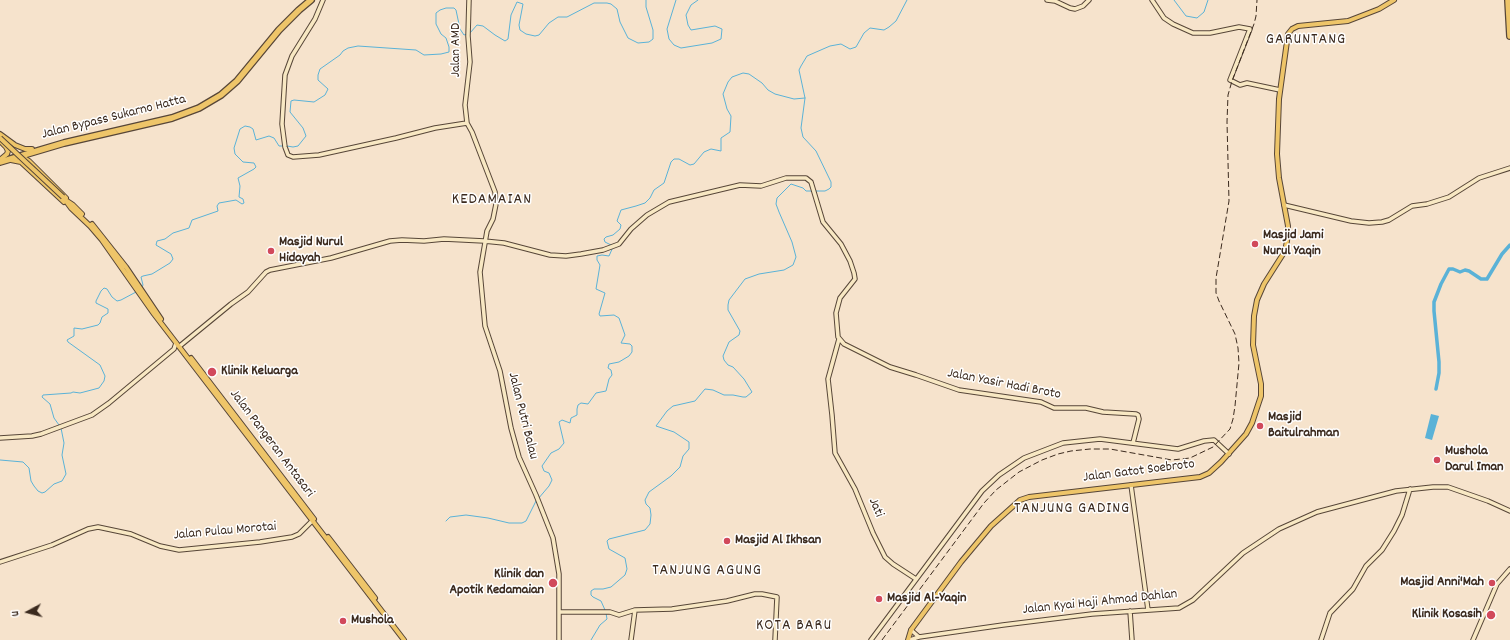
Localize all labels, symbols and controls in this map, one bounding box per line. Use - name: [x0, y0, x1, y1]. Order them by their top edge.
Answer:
- street label: Jalan AMD: [449, 23, 465, 77]
- district label: GARUNTANG: [1266, 31, 1346, 51]
- street label: Jalan Bypass Sukarno Hatta: [40, 92, 188, 144]
- district label: KEDAMAIAN: [452, 191, 532, 211]
- place label: Masjid Jami Nurul Yaqin: [1263, 228, 1324, 260]
- place label: Masjid Nurul Hidayah: [279, 235, 343, 268]
- marker: Masjid Jami Nurul Yaqin: [1250, 239, 1260, 249]
- marker: Masjid Nurul Hidayah: [266, 246, 276, 256]
- place label: Klinik Keluarga: [221, 364, 298, 380]
- marker: Klinik Keluarga: [206, 366, 218, 378]
- street label: Jalan Yasir Hadi Broto: [946, 366, 1062, 404]
- street label: Jalan Putri Balau: [503, 371, 541, 461]
- street label: Jalan Pangeran Antasari: [225, 387, 317, 501]
- place label: Masjid Baitulrahman: [1268, 410, 1339, 442]
- marker: Masjid Baitulrahman: [1255, 421, 1265, 431]
- place label: Mushola Darul Iman: [1445, 444, 1504, 476]
- marker: Mushola Darul Iman: [1432, 455, 1442, 465]
- street label: Jalan Gatot Soebroto: [1082, 457, 1196, 487]
- street label: Jati: [864, 496, 886, 520]
- district label: TANJUNG GADING: [1014, 500, 1130, 520]
- street label: Jalan Pulau Morotai: [173, 519, 277, 545]
- place label: Masjid Al Ikhsan: [735, 533, 821, 549]
- marker: Masjid Al Ikhsan: [722, 536, 732, 546]
- district label: TANJUNG AGUNG: [652, 562, 762, 582]
- place label: Klinik dan Apotik Kedamaian: [449, 567, 544, 600]
- place label: Masjid Anni'Mah: [1400, 575, 1484, 591]
- marker: Klinik dan Apotik Kedamaian: [547, 577, 559, 589]
- marker: Masjid Anni'Mah: [1487, 578, 1497, 588]
- street label: Jalan Kyai Haji Ahmad Dahlan: [1022, 587, 1178, 619]
- place label: Masjid Al-Yaqin: [887, 591, 966, 607]
- north arrow: [8, 592, 48, 632]
- marker: Masjid Al-Yaqin: [874, 594, 884, 604]
- place label: Klinik Kosasih: [1412, 607, 1482, 623]
- marker: Klinik Kosasih: [1485, 609, 1497, 621]
- text: U: [8, 610, 24, 617]
- place label: Mushola: [351, 613, 394, 629]
- marker: Mushola: [338, 616, 348, 626]
- district label: KOTA BARU: [756, 617, 832, 637]

